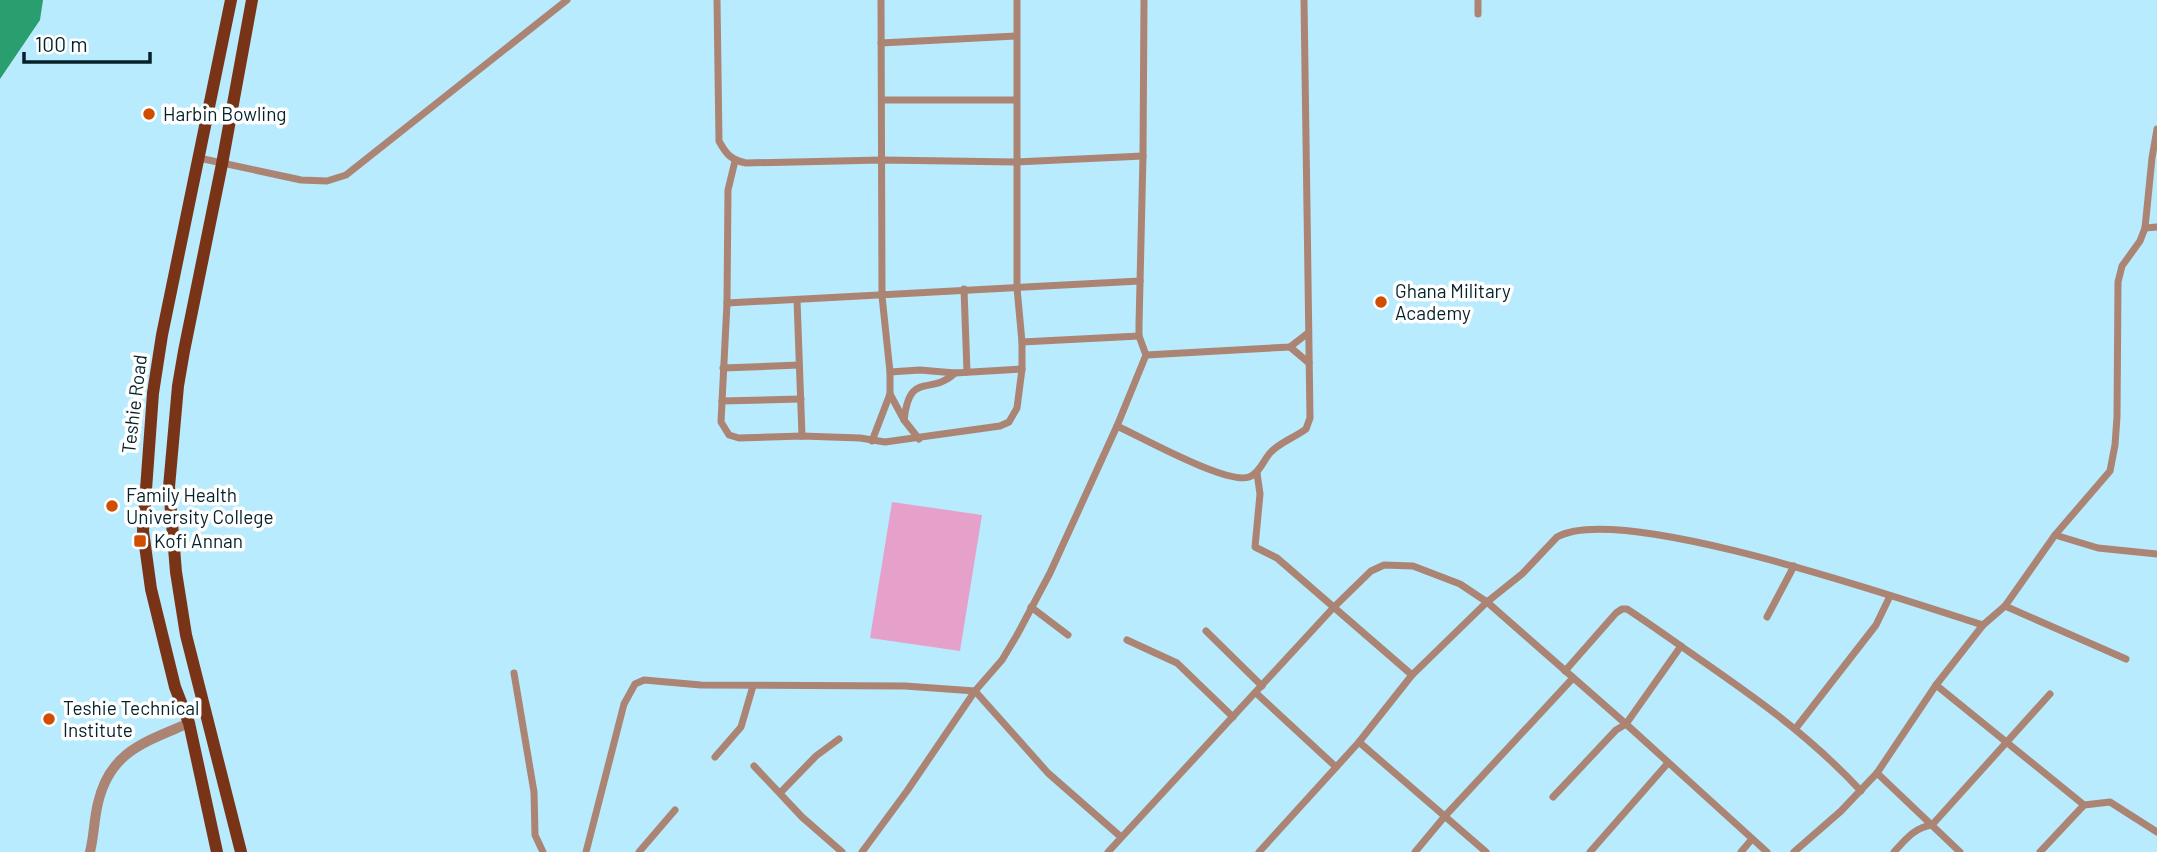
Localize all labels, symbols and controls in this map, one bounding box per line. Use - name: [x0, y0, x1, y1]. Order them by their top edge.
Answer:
- scale bar: [24, 21, 150, 65]
- text: 100 m: [35, 31, 88, 56]
- place label: Harbin Bowling: [163, 102, 287, 125]
- marker: Harbin Bowling: [141, 106, 157, 122]
- place label: Ghana Military Academy: [1395, 279, 1511, 324]
- marker: Ghana Military Academy: [1373, 294, 1389, 310]
- street label: Teshie Road: [116, 353, 151, 455]
- place label: Family Health University College: [126, 483, 274, 528]
- marker: Family Health University College: [104, 498, 120, 514]
- place label: Kofi Annan: [154, 529, 243, 552]
- marker: Kofi Annan: [132, 533, 148, 549]
- place label: Teshie Technical Institute: [63, 696, 199, 741]
- marker: Teshie Technical Institute: [41, 711, 57, 727]

